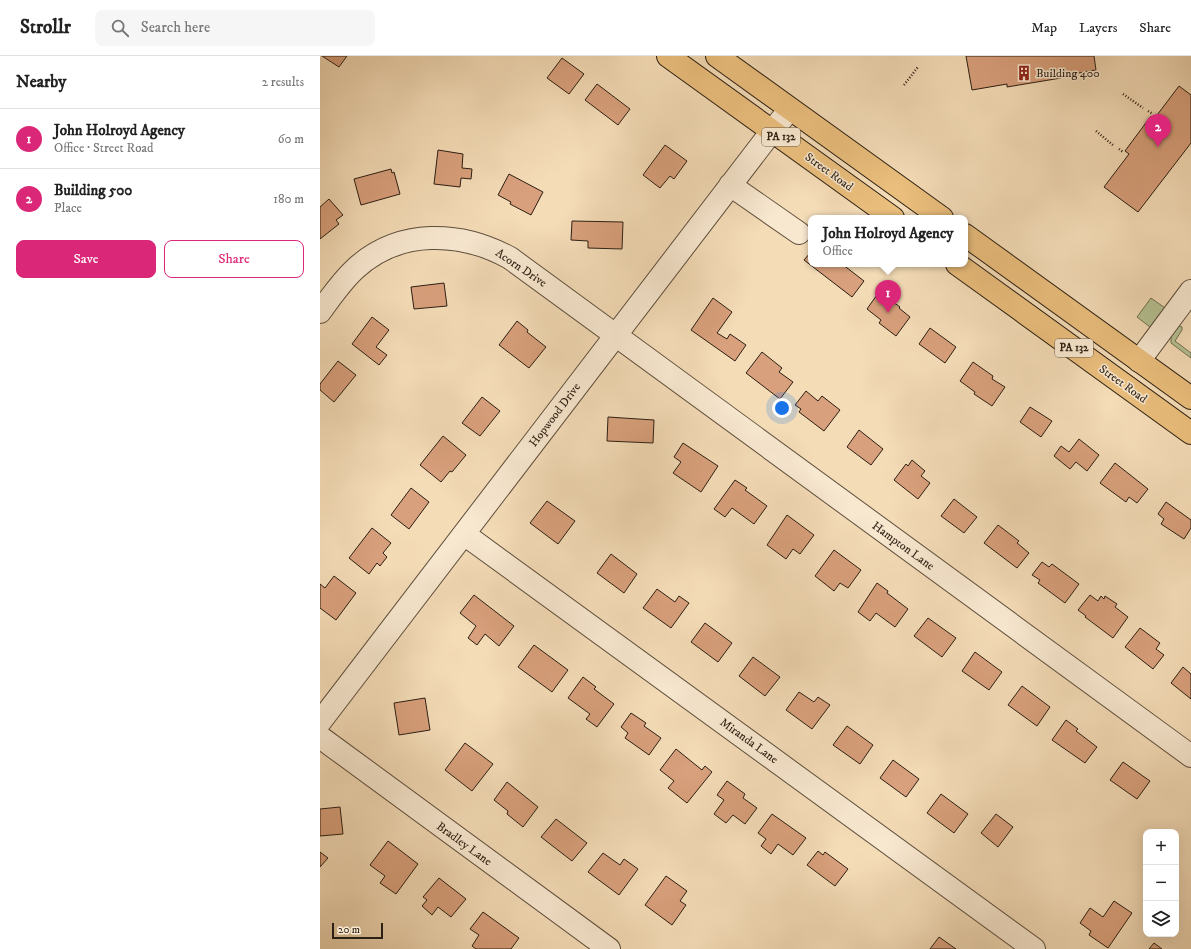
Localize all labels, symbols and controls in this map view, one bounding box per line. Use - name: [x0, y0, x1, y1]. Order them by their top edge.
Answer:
- search box: [95, 10, 375, 46]
- text: Strollr: [20, 16, 71, 39]
- icon: search: [109, 17, 131, 39]
- text: Search here: [141, 18, 210, 37]
- text: Map: [1031, 19, 1057, 37]
- text: Layers: [1079, 19, 1117, 37]
- text: Share: [1139, 19, 1171, 37]
- building icon: Building 400: [1015, 64, 1033, 82]
- place label: Building 400: [1036, 66, 1100, 81]
- text: Nearby: [16, 71, 66, 93]
- text: 2 results: [262, 74, 304, 90]
- pin: 2: [1145, 114, 1171, 147]
- text: John Holroyd Agency: [54, 121, 185, 140]
- road number: PA 132: [762, 128, 800, 146]
- text: 1: [27, 131, 31, 147]
- text: 60 m: [278, 131, 304, 147]
- text: Office · Street Road: [54, 140, 153, 156]
- street label: Street Road: [802, 150, 856, 194]
- text: Building 500: [54, 181, 132, 200]
- text: 2: [26, 191, 32, 207]
- text: 180 m: [273, 191, 304, 207]
- text: Place: [54, 200, 82, 216]
- popup: [808, 215, 968, 267]
- text: John Holroyd Agency: [823, 224, 953, 243]
- button: Save: [16, 240, 156, 278]
- button: Share: [164, 240, 304, 278]
- text: Office: [823, 243, 853, 259]
- street label: Acorn Drive: [492, 245, 550, 291]
- pin: 1: [875, 280, 901, 313]
- road number: PA 132: [1055, 339, 1093, 357]
- street label: Street Road: [1096, 362, 1150, 406]
- street label: Hopwood Drive: [526, 380, 584, 450]
- your location: [772, 398, 792, 418]
- street label: Hampton Lane: [869, 518, 937, 574]
- street label: Miranda Lane: [717, 715, 781, 767]
- street label: Bradley Lane: [433, 819, 495, 869]
- map controls: [1143, 829, 1179, 937]
- button: +: [1143, 829, 1179, 865]
- button: −: [1143, 865, 1179, 901]
- button: layers: [1143, 901, 1179, 937]
- scale bar: [332, 921, 383, 940]
- text: 20 m: [338, 923, 360, 937]

